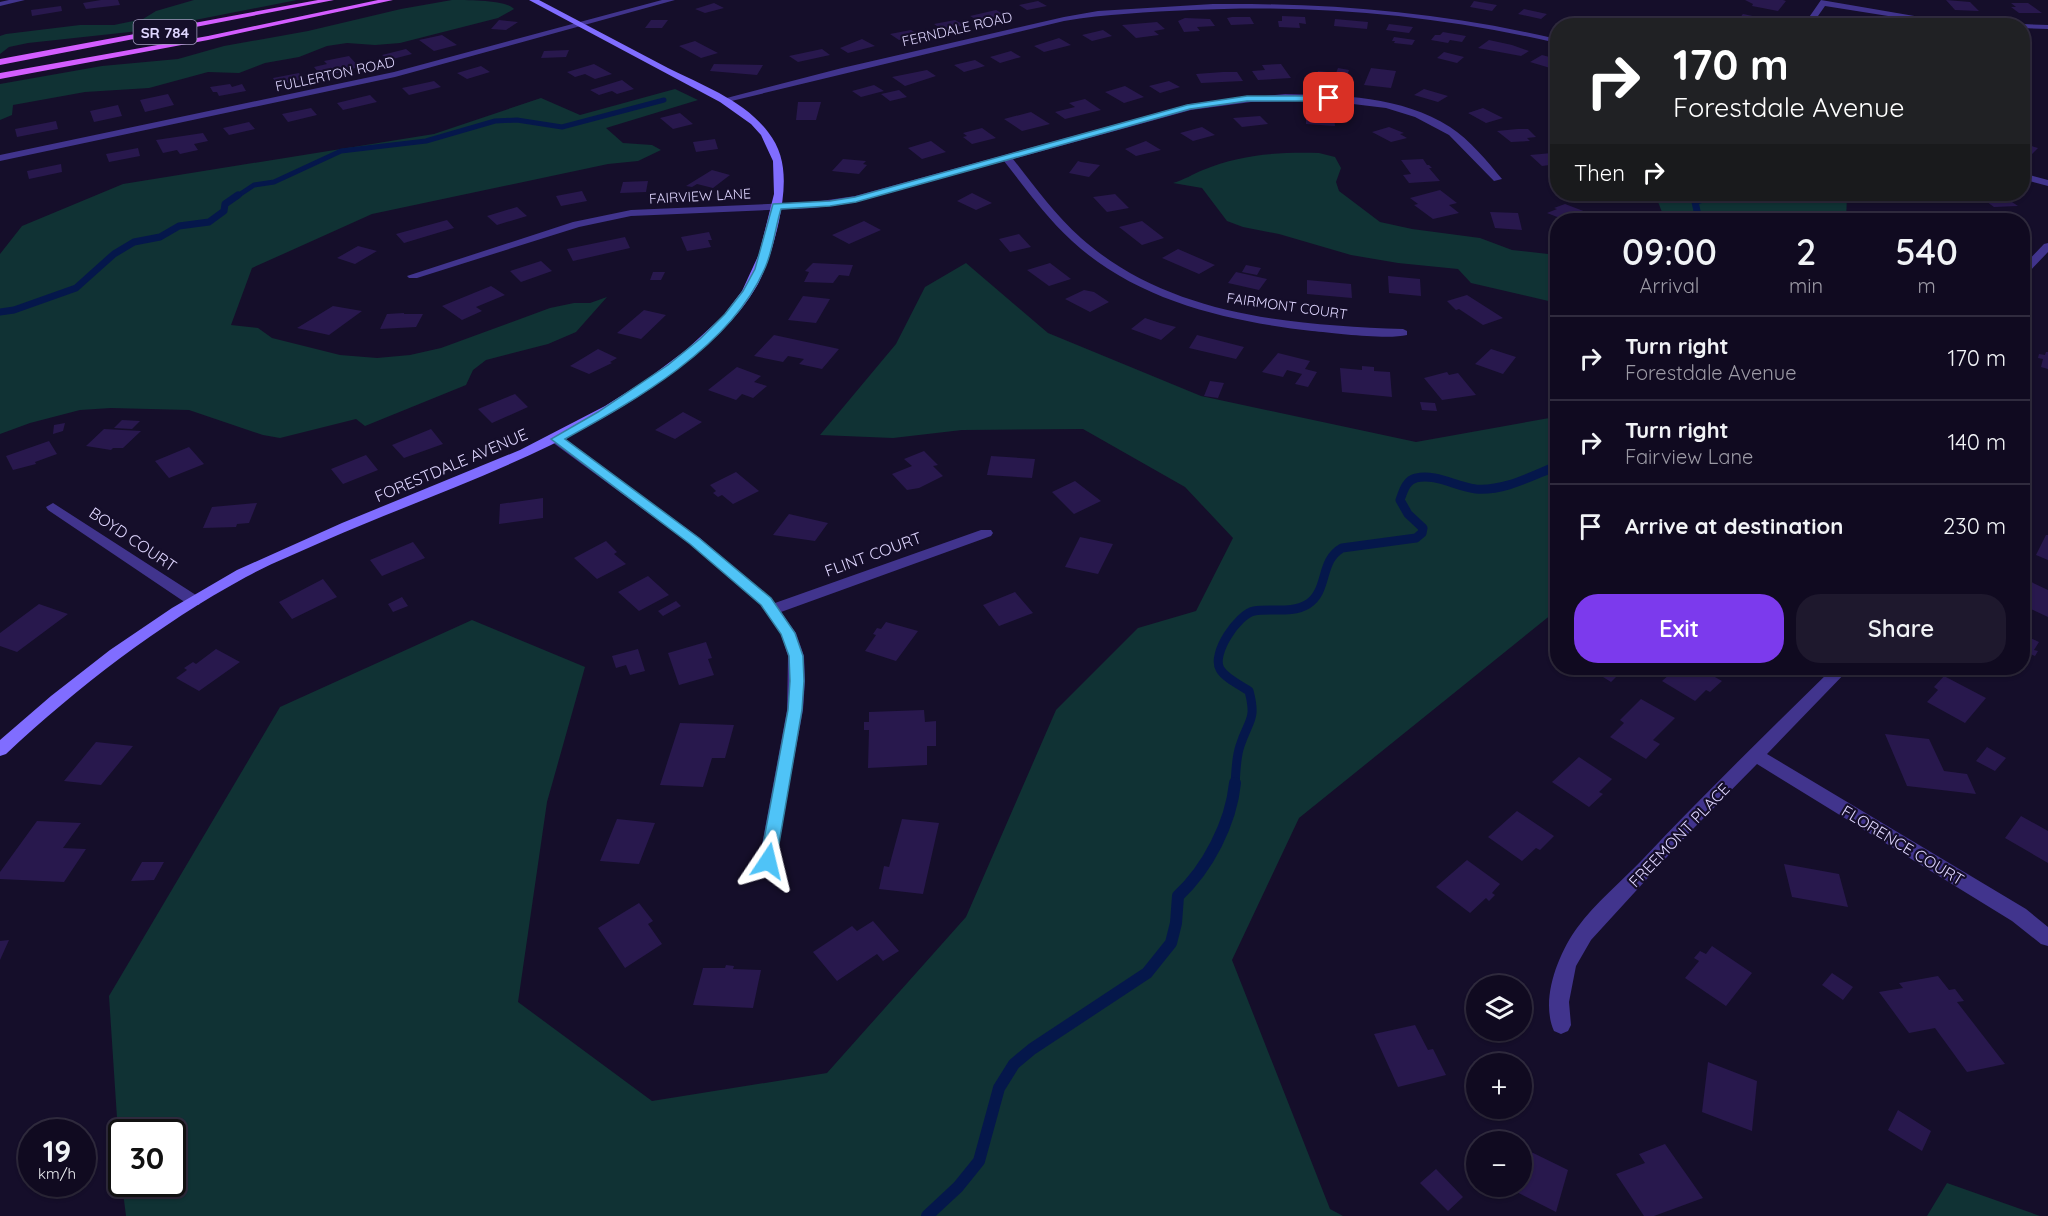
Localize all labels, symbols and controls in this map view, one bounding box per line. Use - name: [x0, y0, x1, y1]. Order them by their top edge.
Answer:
- street label: FERNDALE ROAD: [900, 8, 1014, 50]
- road number: SR 784: [134, 20, 196, 44]
- text: 170 m: [1673, 38, 1789, 91]
- icon: right: [1574, 42, 1652, 120]
- street label: FULLERTON ROAD: [274, 53, 396, 95]
- pin: [1303, 72, 1354, 123]
- icon: arrive: [1312, 81, 1345, 114]
- text: Forestdale Avenue: [1673, 90, 1905, 124]
- icon: right: [1637, 156, 1670, 189]
- text: Then: [1574, 159, 1625, 187]
- street label: FAIRVIEW LANE: [649, 184, 751, 208]
- text: 09:00: [1622, 229, 1717, 274]
- text: 2: [1796, 229, 1816, 274]
- text: 540: [1895, 229, 1958, 274]
- text: Arrival: [1640, 273, 1699, 298]
- text: min: [1789, 273, 1823, 298]
- text: m: [1917, 273, 1936, 298]
- street label: FAIRMONT COURT: [1226, 289, 1348, 323]
- text: Turn right: [1625, 332, 1729, 360]
- icon: right: [1574, 342, 1607, 375]
- text: 170 m: [1947, 344, 2006, 372]
- text: Forestdale Avenue: [1625, 360, 1797, 385]
- text: Turn right: [1625, 416, 1729, 444]
- street label: FORESTDALE AVENUE: [372, 424, 530, 506]
- icon: right: [1574, 426, 1607, 459]
- text: 140 m: [1947, 428, 2006, 456]
- text: Fairview Lane: [1625, 444, 1753, 469]
- street label: BOYD COURT: [85, 502, 181, 576]
- icon: arrive: [1574, 510, 1607, 543]
- text: Arrive at destination: [1625, 512, 1843, 540]
- text: 230 m: [1943, 512, 2006, 540]
- street label: FLINT COURT: [822, 527, 924, 581]
- button: Exit: [1574, 594, 1784, 663]
- button: Share: [1796, 594, 2006, 663]
- street label: FREEMONT PLACE: [1624, 779, 1734, 891]
- street label: FLORENCE COURT: [1838, 801, 1968, 890]
- position arrow: [736, 829, 800, 893]
- map controls: [1466, 975, 1532, 1197]
- button: layers: [1466, 975, 1532, 1041]
- button: +: [1466, 1053, 1532, 1119]
- speed limit sign: 30: [108, 1119, 186, 1197]
- button: −: [1466, 1131, 1532, 1197]
- text: 19: [43, 1132, 71, 1170]
- text: km/h: [38, 1164, 76, 1183]

